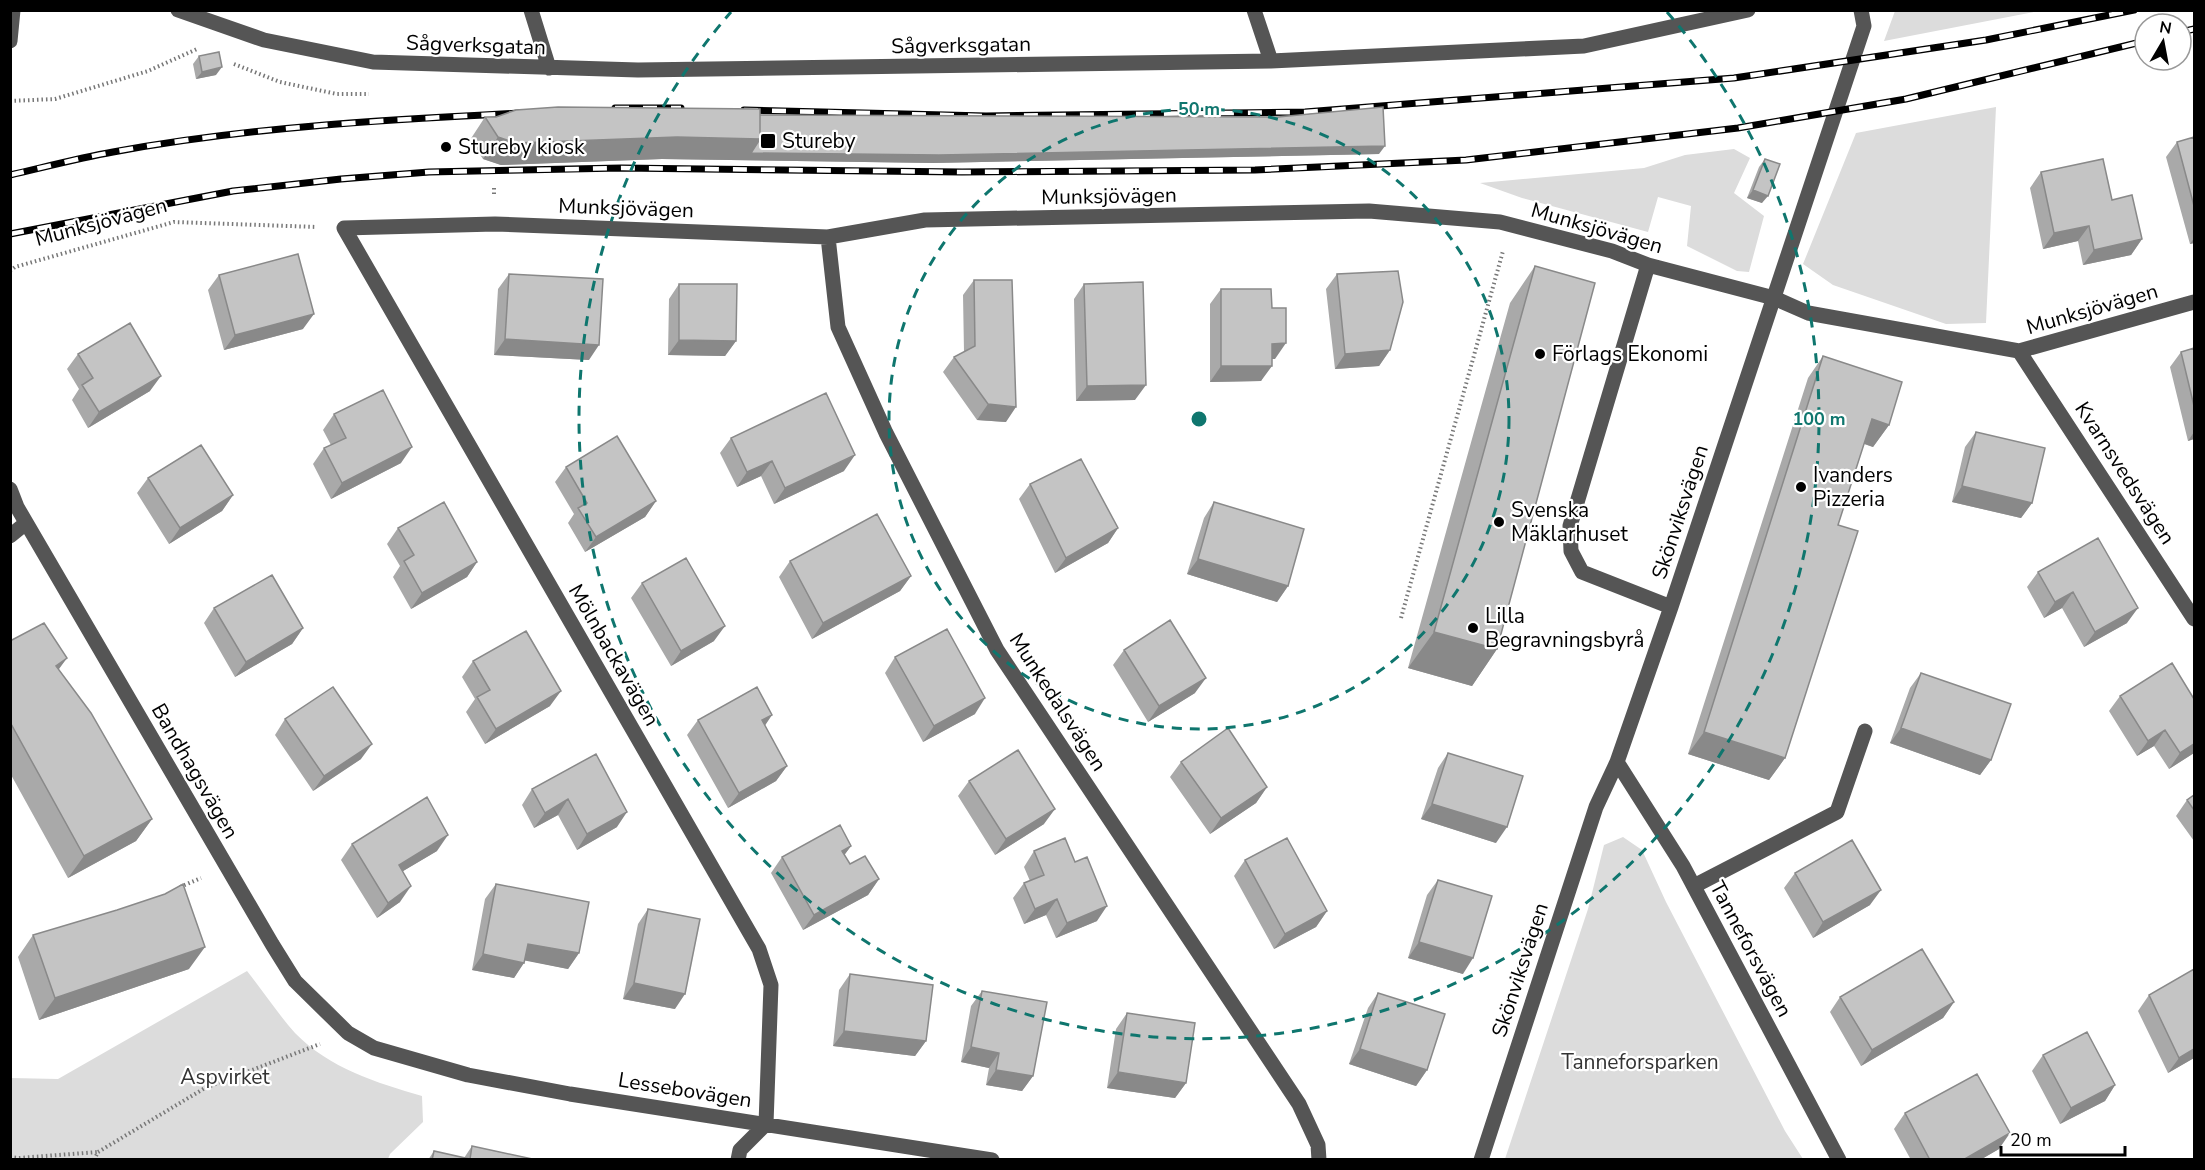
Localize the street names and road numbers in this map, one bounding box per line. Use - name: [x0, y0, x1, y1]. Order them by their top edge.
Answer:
- street label: Sågverksgatan: [406, 29, 546, 61]
- street label: Sågverksgatan: [891, 30, 1031, 60]
- street label: Munksjövägen: [1041, 181, 1177, 211]
- street label: Munksjövägen: [32, 191, 170, 253]
- street label: Munksjövägen: [558, 192, 694, 224]
- street label: Munksjövägen: [1528, 196, 1666, 260]
- street label: Munksjövägen: [2023, 277, 2161, 341]
- street label: Kvarnsvedsvägen: [2068, 396, 2182, 550]
- street label: Skönviksvägen: [1645, 441, 1715, 583]
- street label: Mölnbackavägen: [562, 579, 666, 731]
- street label: Munkedalsvägen: [1003, 627, 1113, 777]
- street label: Bandhagsvägen: [145, 698, 245, 844]
- street label: Tanneforsvägen: [1703, 876, 1799, 1022]
- street label: Skönviksvägen: [1485, 899, 1555, 1041]
- street label: Lessebovägen: [616, 1066, 754, 1114]

